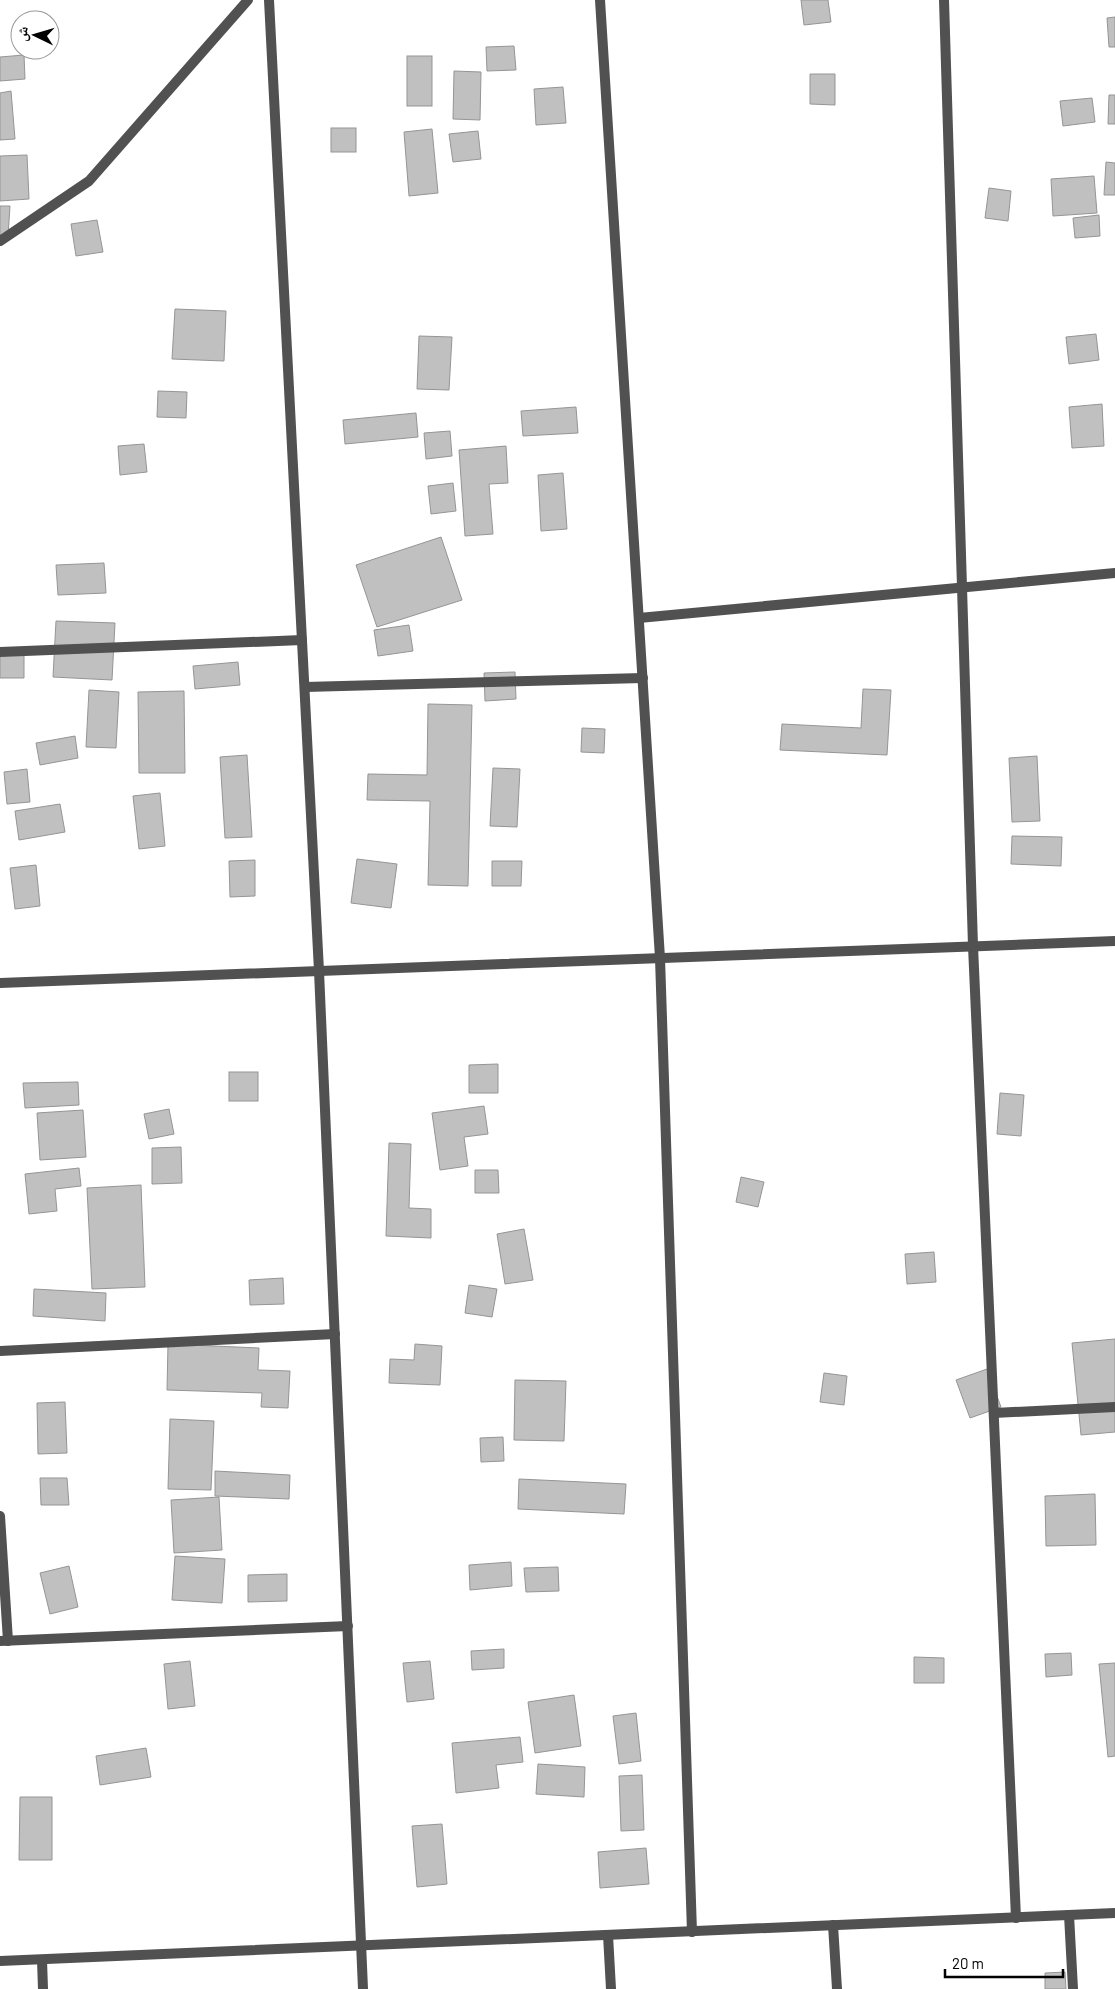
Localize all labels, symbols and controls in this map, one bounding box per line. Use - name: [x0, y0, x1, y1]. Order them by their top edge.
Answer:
- north arrow: [10, 10, 60, 60]
- text: ش: [12, 26, 32, 42]
- scale bar: [945, 1946, 1062, 1978]
- text: 20 m: [952, 1954, 984, 1972]

